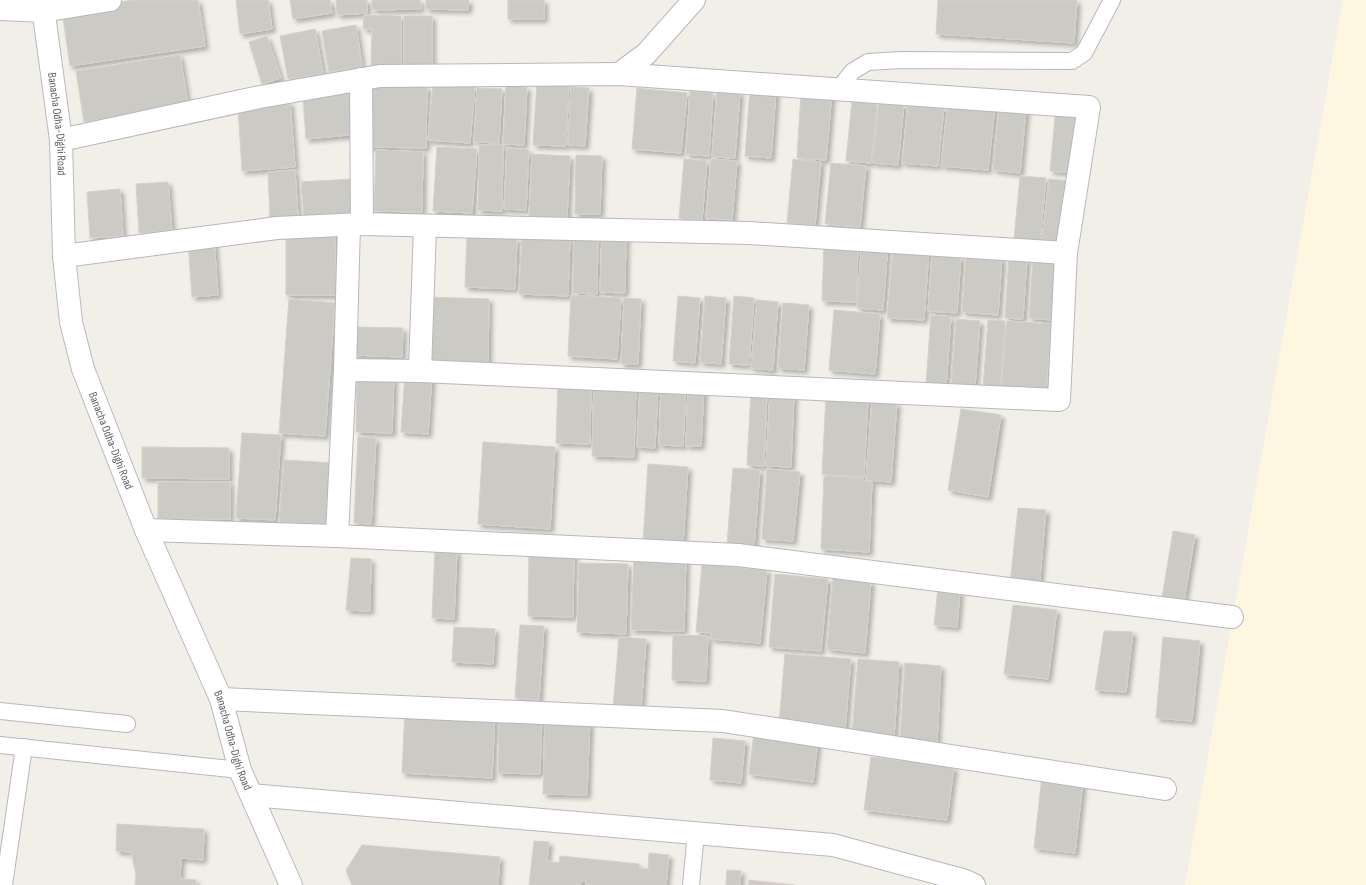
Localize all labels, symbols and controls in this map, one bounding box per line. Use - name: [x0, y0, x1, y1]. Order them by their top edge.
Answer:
- street label: Banacha Odha-Dighi Road: [44, 71, 69, 176]
- street label: Banacha Odha-Dighi Road: [85, 390, 137, 492]
- street label: Banacha Odha-Dighi Road: [211, 688, 256, 793]

